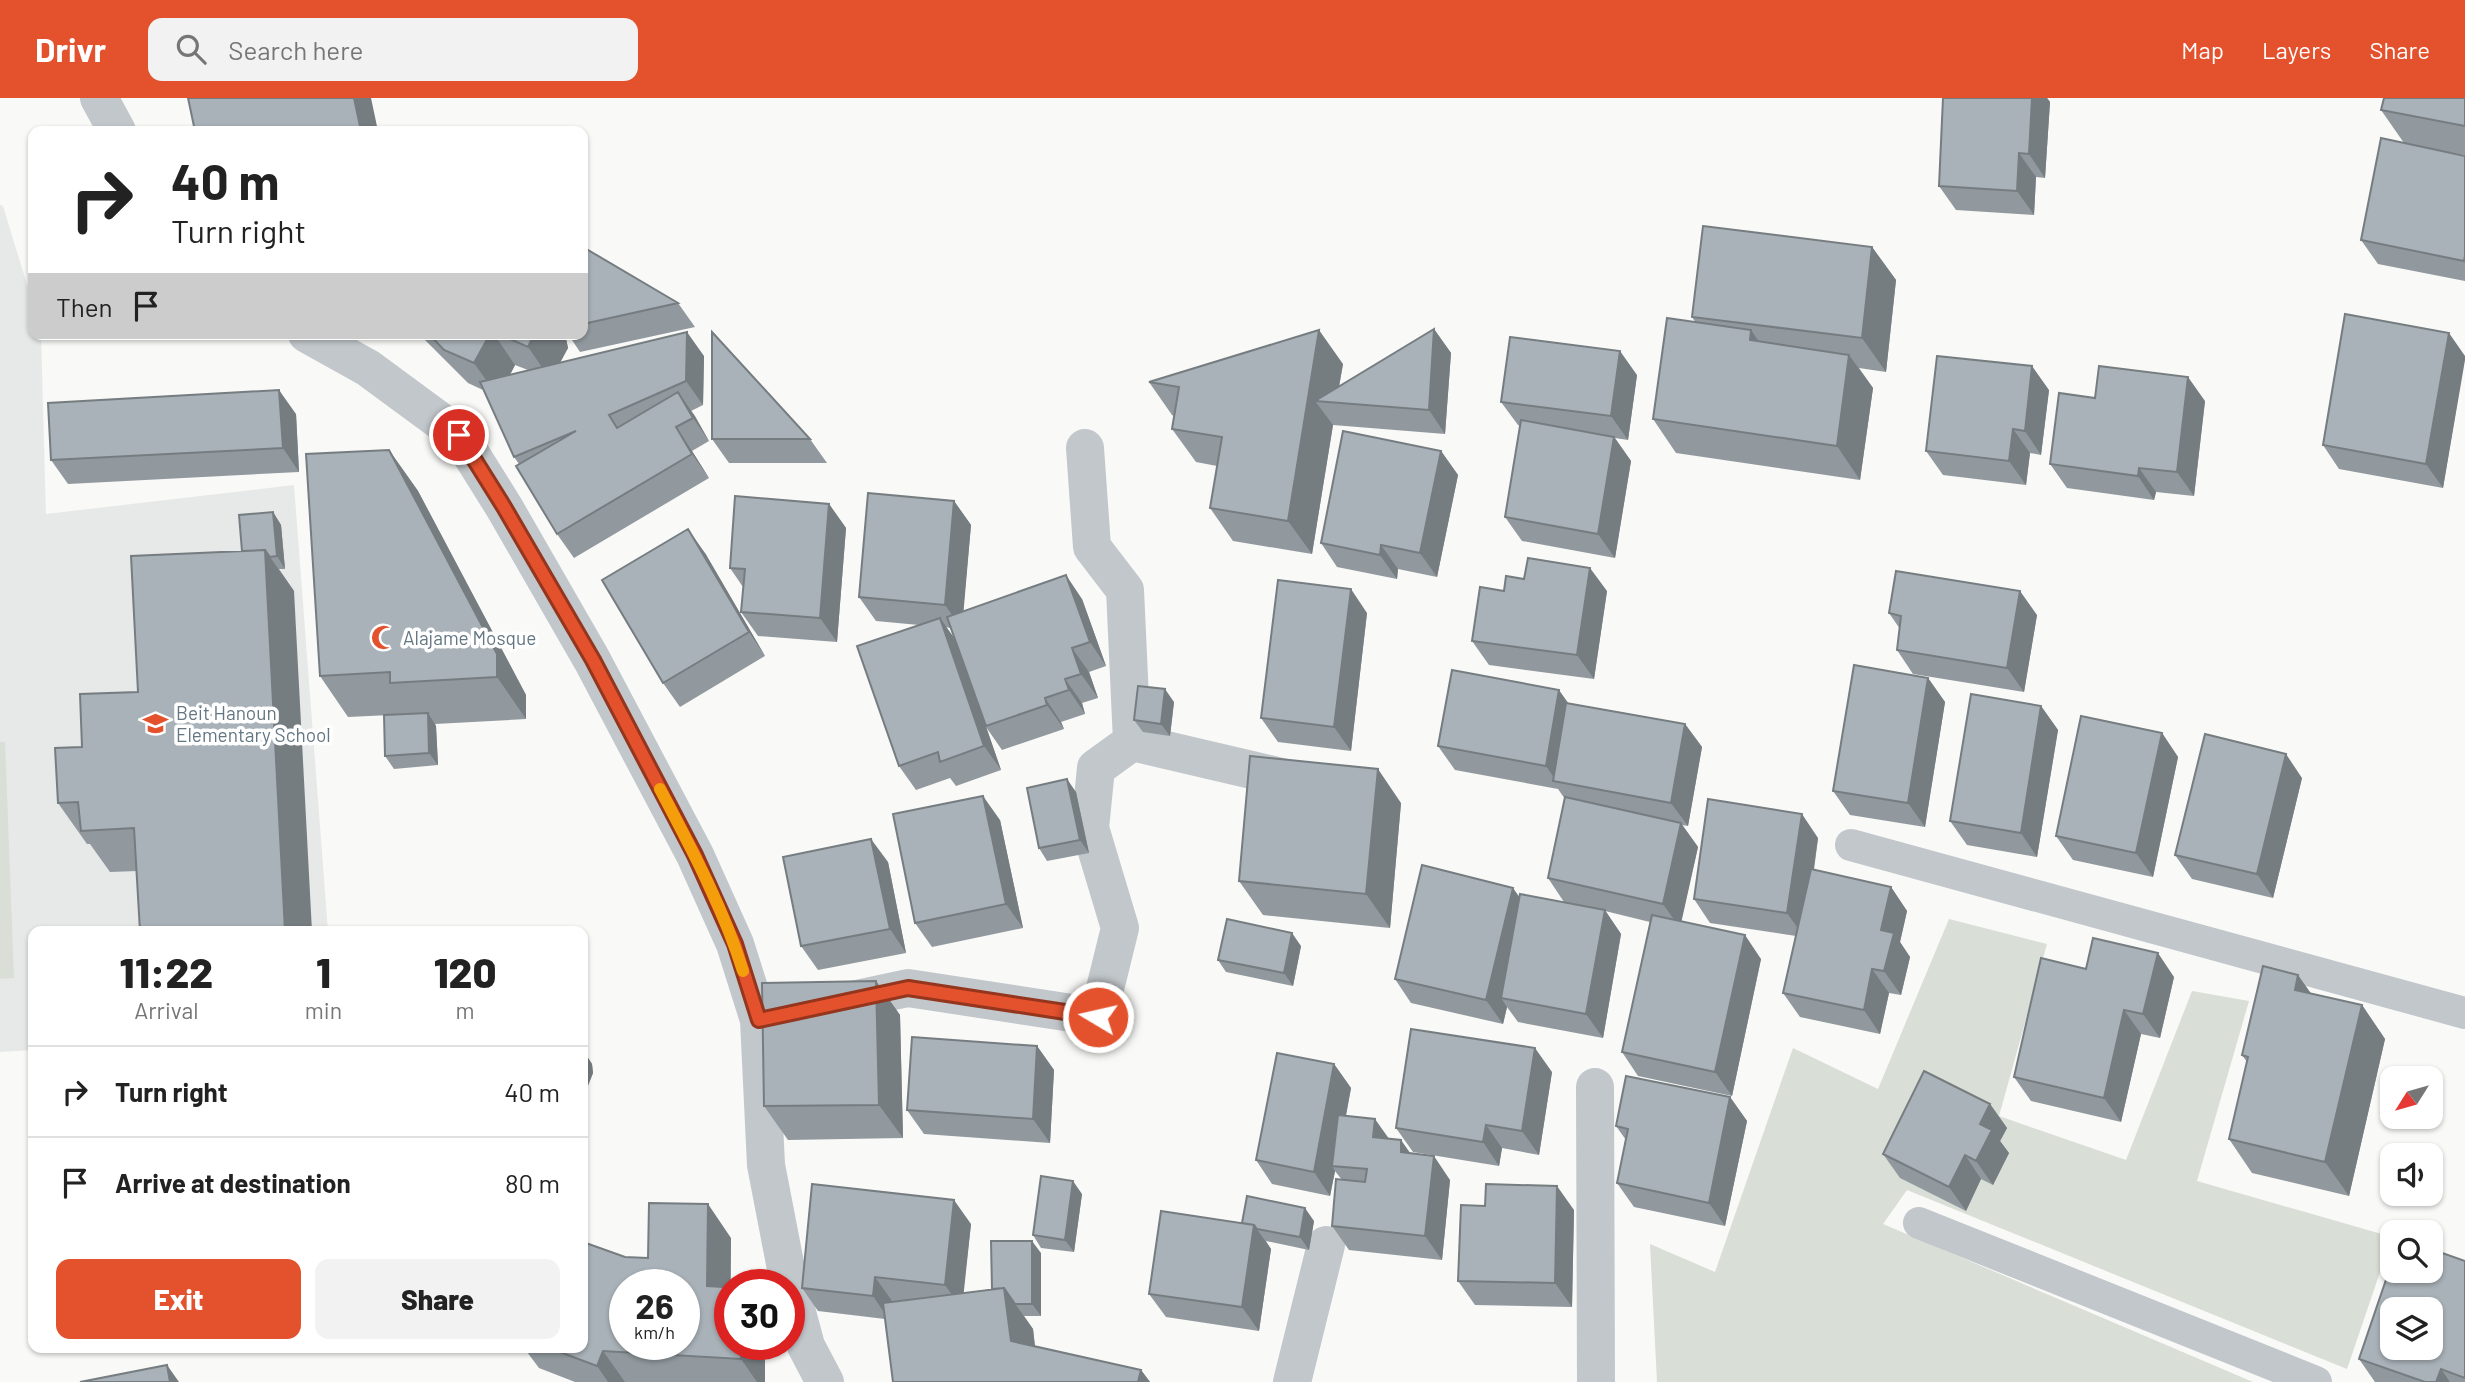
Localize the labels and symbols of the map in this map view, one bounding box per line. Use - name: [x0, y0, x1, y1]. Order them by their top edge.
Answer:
- pin: [429, 405, 489, 465]
- mosque icon: Alajame Mosque: [369, 623, 397, 651]
- place label: Alajame Mosque: [403, 626, 536, 649]
- place label: Beit Hanoun Elementary School: [176, 701, 331, 746]
- school or university icon: Beit Hanoun Elementary School: [142, 709, 170, 737]
- position arrow: [1061, 980, 1135, 1054]
- north arrow: [2380, 1066, 2443, 1129]
- speed limit sign: 30: [714, 1269, 805, 1360]

